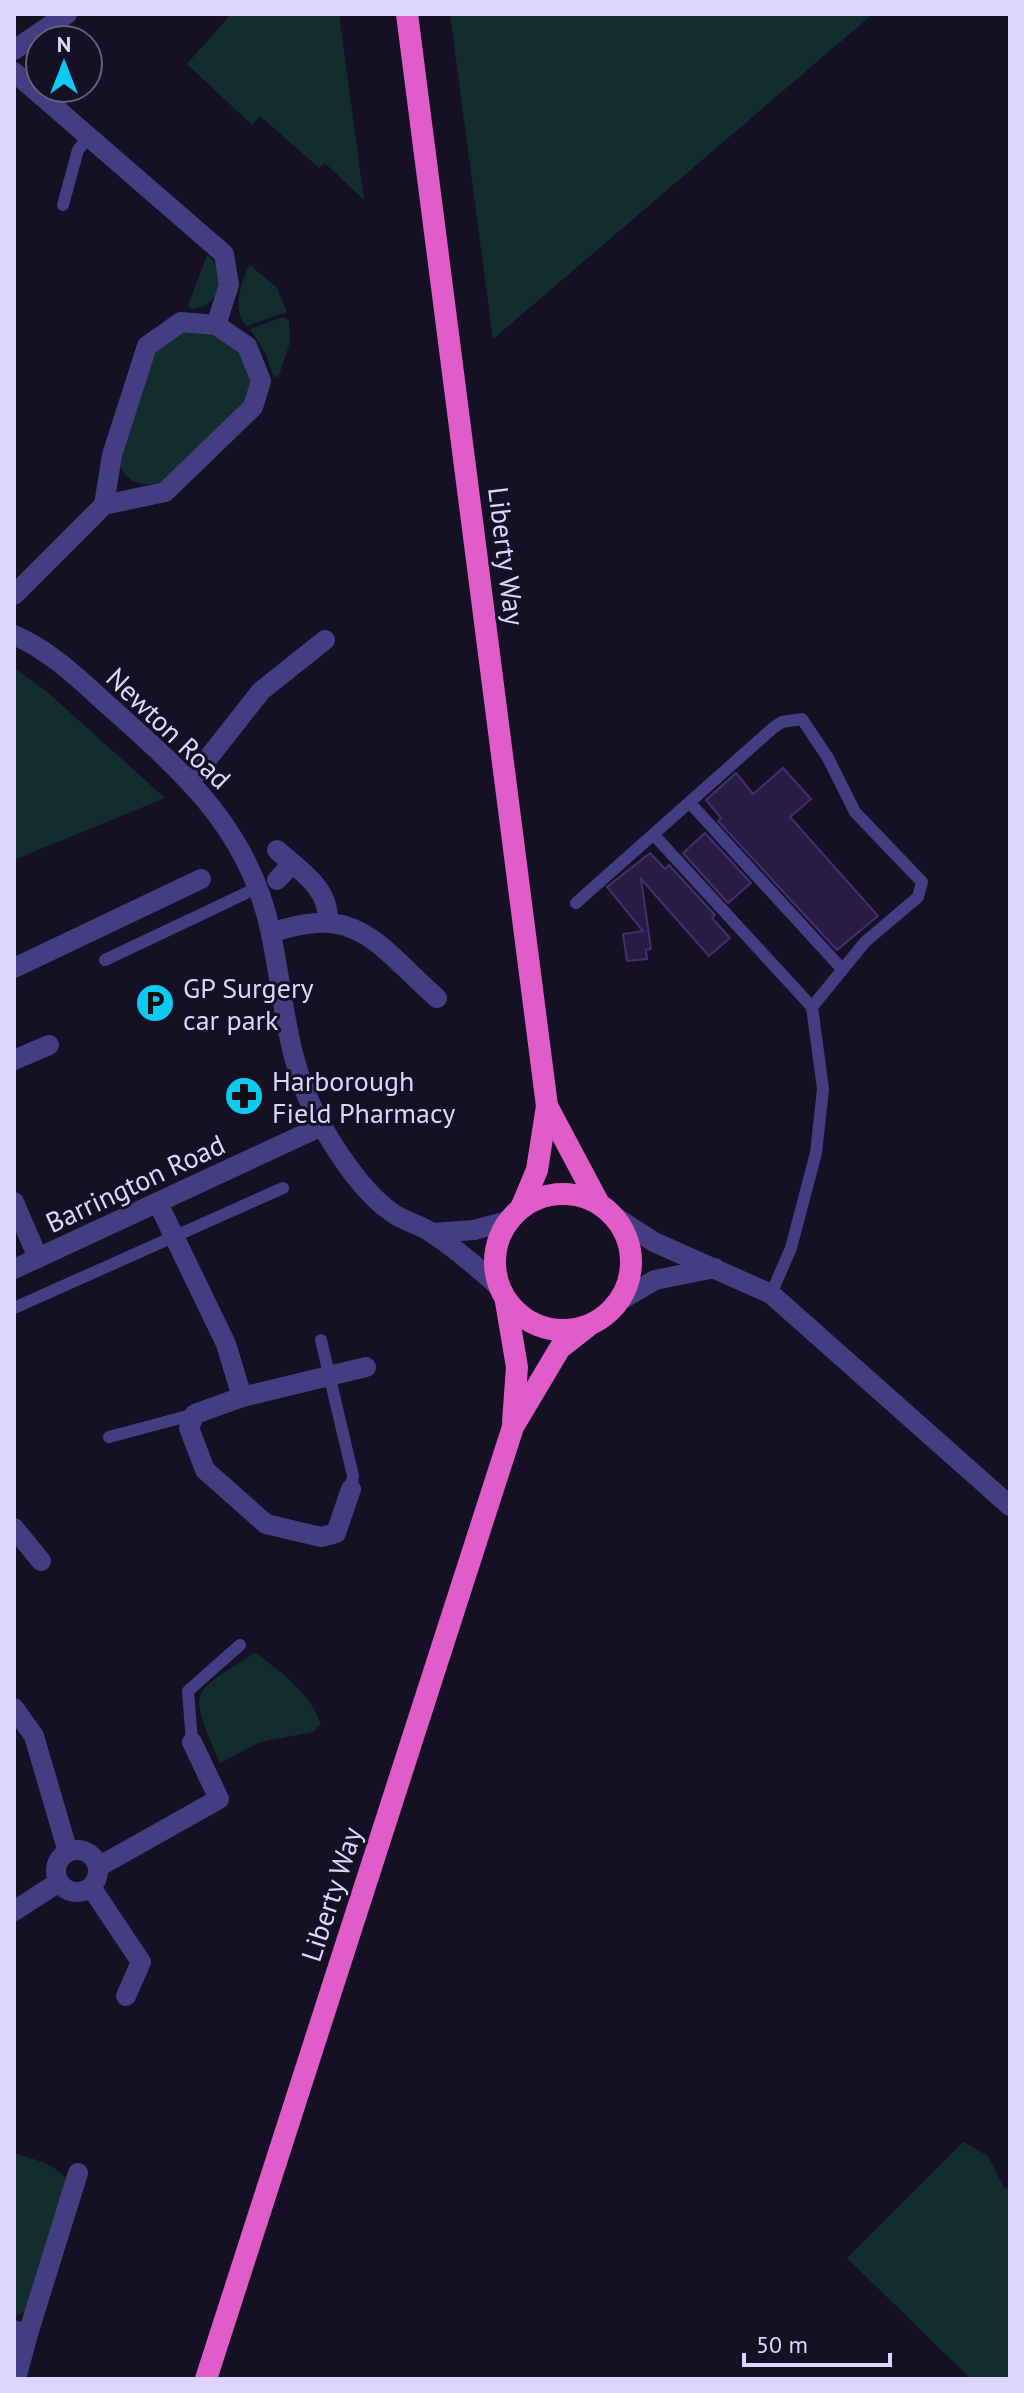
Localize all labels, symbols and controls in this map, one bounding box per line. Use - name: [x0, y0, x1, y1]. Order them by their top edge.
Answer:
- north arrow: [24, 24, 104, 104]
- text: N: [57, 30, 71, 58]
- street label: Liberty Way: [480, 485, 534, 627]
- street label: Newton Road: [99, 659, 239, 797]
- place label: GP Surgery car park: [183, 969, 313, 1038]
- parking icon: GP Surgery car park: [134, 982, 176, 1024]
- place label: Harborough Field Pharmacy: [272, 1062, 455, 1131]
- pharmacy icon: Harborough Field Pharmacy: [223, 1075, 265, 1117]
- street label: Barrington Road: [40, 1125, 230, 1241]
- street label: Liberty Way: [292, 1822, 370, 1966]
- scale bar: [744, 2317, 890, 2367]
- text: 50 m: [756, 2329, 808, 2360]

